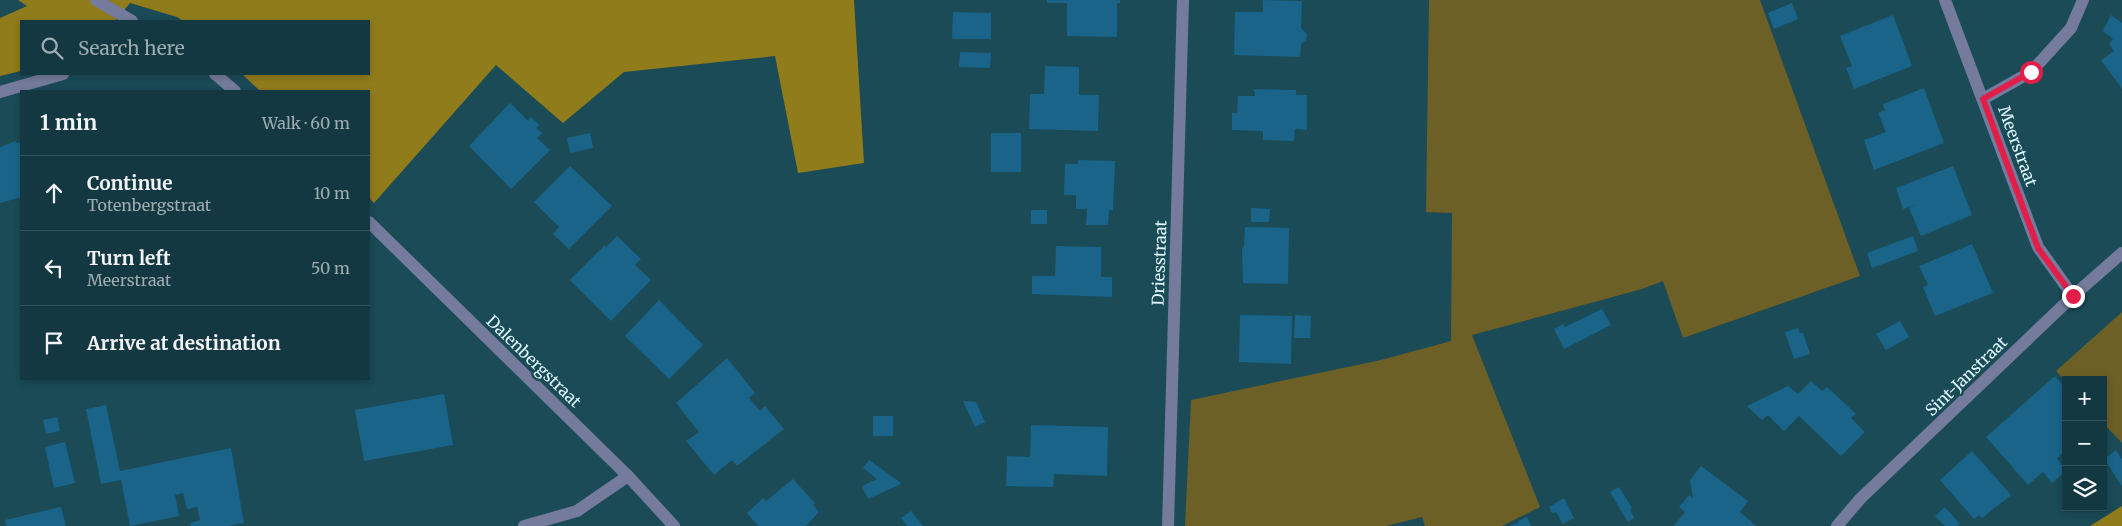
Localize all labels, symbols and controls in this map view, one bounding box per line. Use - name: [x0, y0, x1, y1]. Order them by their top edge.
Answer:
- search box: [20, 20, 370, 75]
- icon: search: [38, 34, 66, 62]
- text: Search here: [78, 36, 185, 60]
- route start: [2020, 61, 2043, 84]
- street label: Meerstraat: [1994, 103, 2042, 190]
- text: 1 min: [40, 109, 97, 136]
- text: Walk · 60 m: [262, 113, 350, 133]
- text: Continue: [87, 171, 173, 195]
- icon: ahead: [40, 179, 68, 207]
- text: 10 m: [313, 183, 350, 203]
- text: Totenbergstraat: [87, 195, 211, 215]
- street label: Driesstraat: [1148, 219, 1171, 306]
- text: Turn left: [87, 246, 171, 270]
- icon: left: [40, 254, 68, 282]
- text: 50 m: [311, 258, 350, 278]
- text: Meerstraat: [87, 270, 171, 290]
- route end: [2062, 285, 2085, 308]
- street label: Dalenbergstraat: [482, 311, 586, 412]
- icon: arrive: [40, 329, 68, 357]
- text: Arrive at destination: [87, 331, 281, 355]
- street label: Sint-Janstraat: [1921, 331, 2012, 420]
- map controls: [2062, 376, 2107, 511]
- button: +: [2062, 376, 2107, 421]
- button: −: [2062, 421, 2107, 466]
- button: layers: [2062, 466, 2107, 511]

